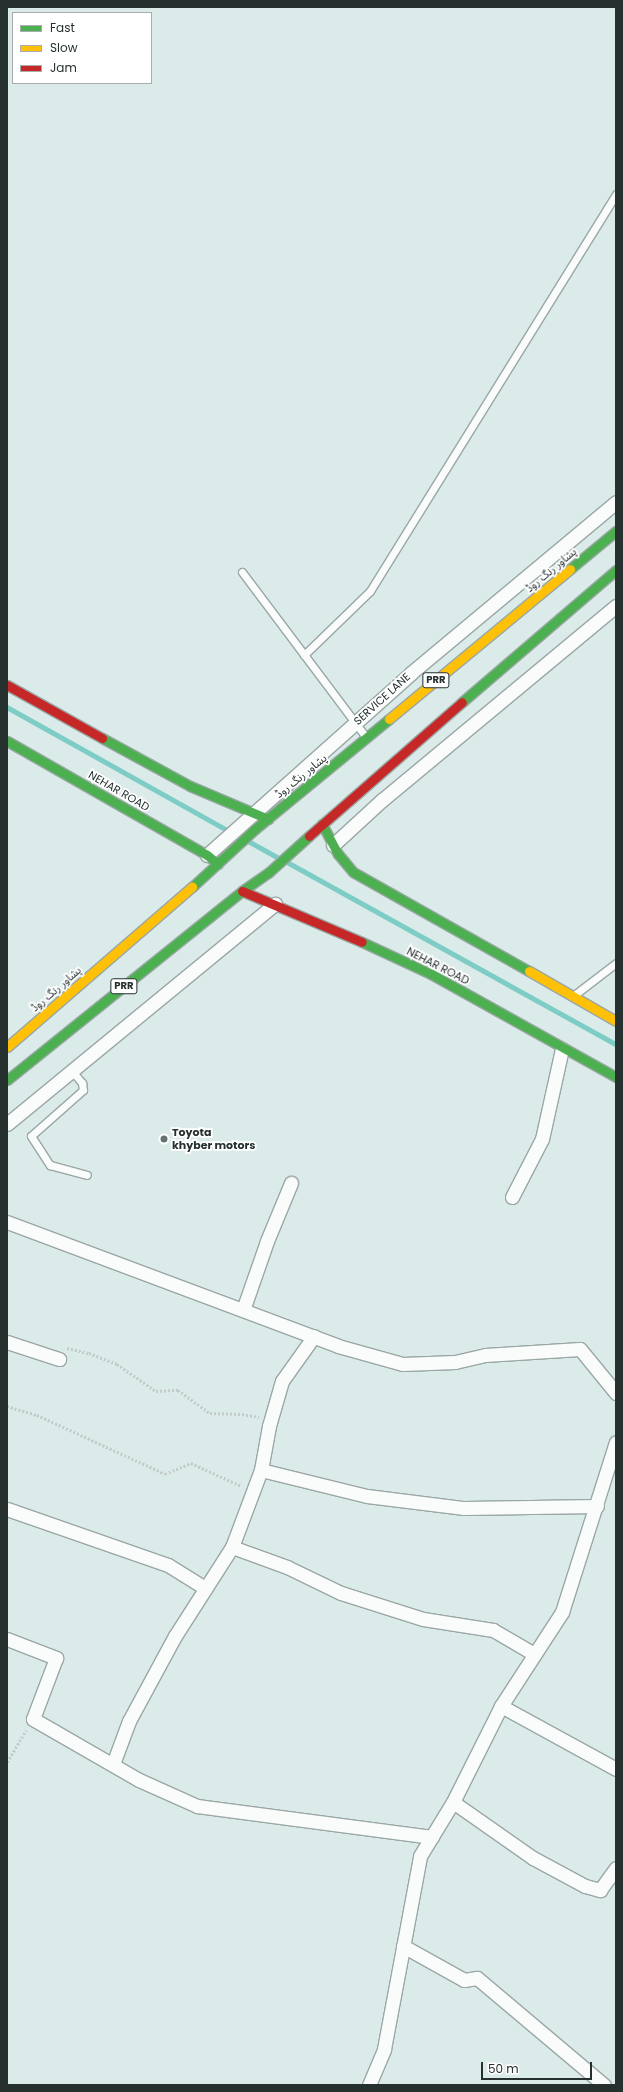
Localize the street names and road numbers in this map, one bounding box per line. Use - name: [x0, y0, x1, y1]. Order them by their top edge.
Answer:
- street label: پشاور رنگ روڈ: [523, 545, 579, 595]
- street label: SERVICE LANE: [351, 670, 413, 728]
- road number: PRR: [422, 672, 450, 688]
- street label: پشاور رنگ روڈ: [273, 751, 329, 801]
- street label: NEHAR ROAD: [86, 768, 152, 814]
- street label: NEHAR ROAD: [404, 945, 472, 987]
- street label: پشاور رنگ روڈ: [28, 964, 84, 1014]
- road number: PRR: [110, 978, 138, 994]

